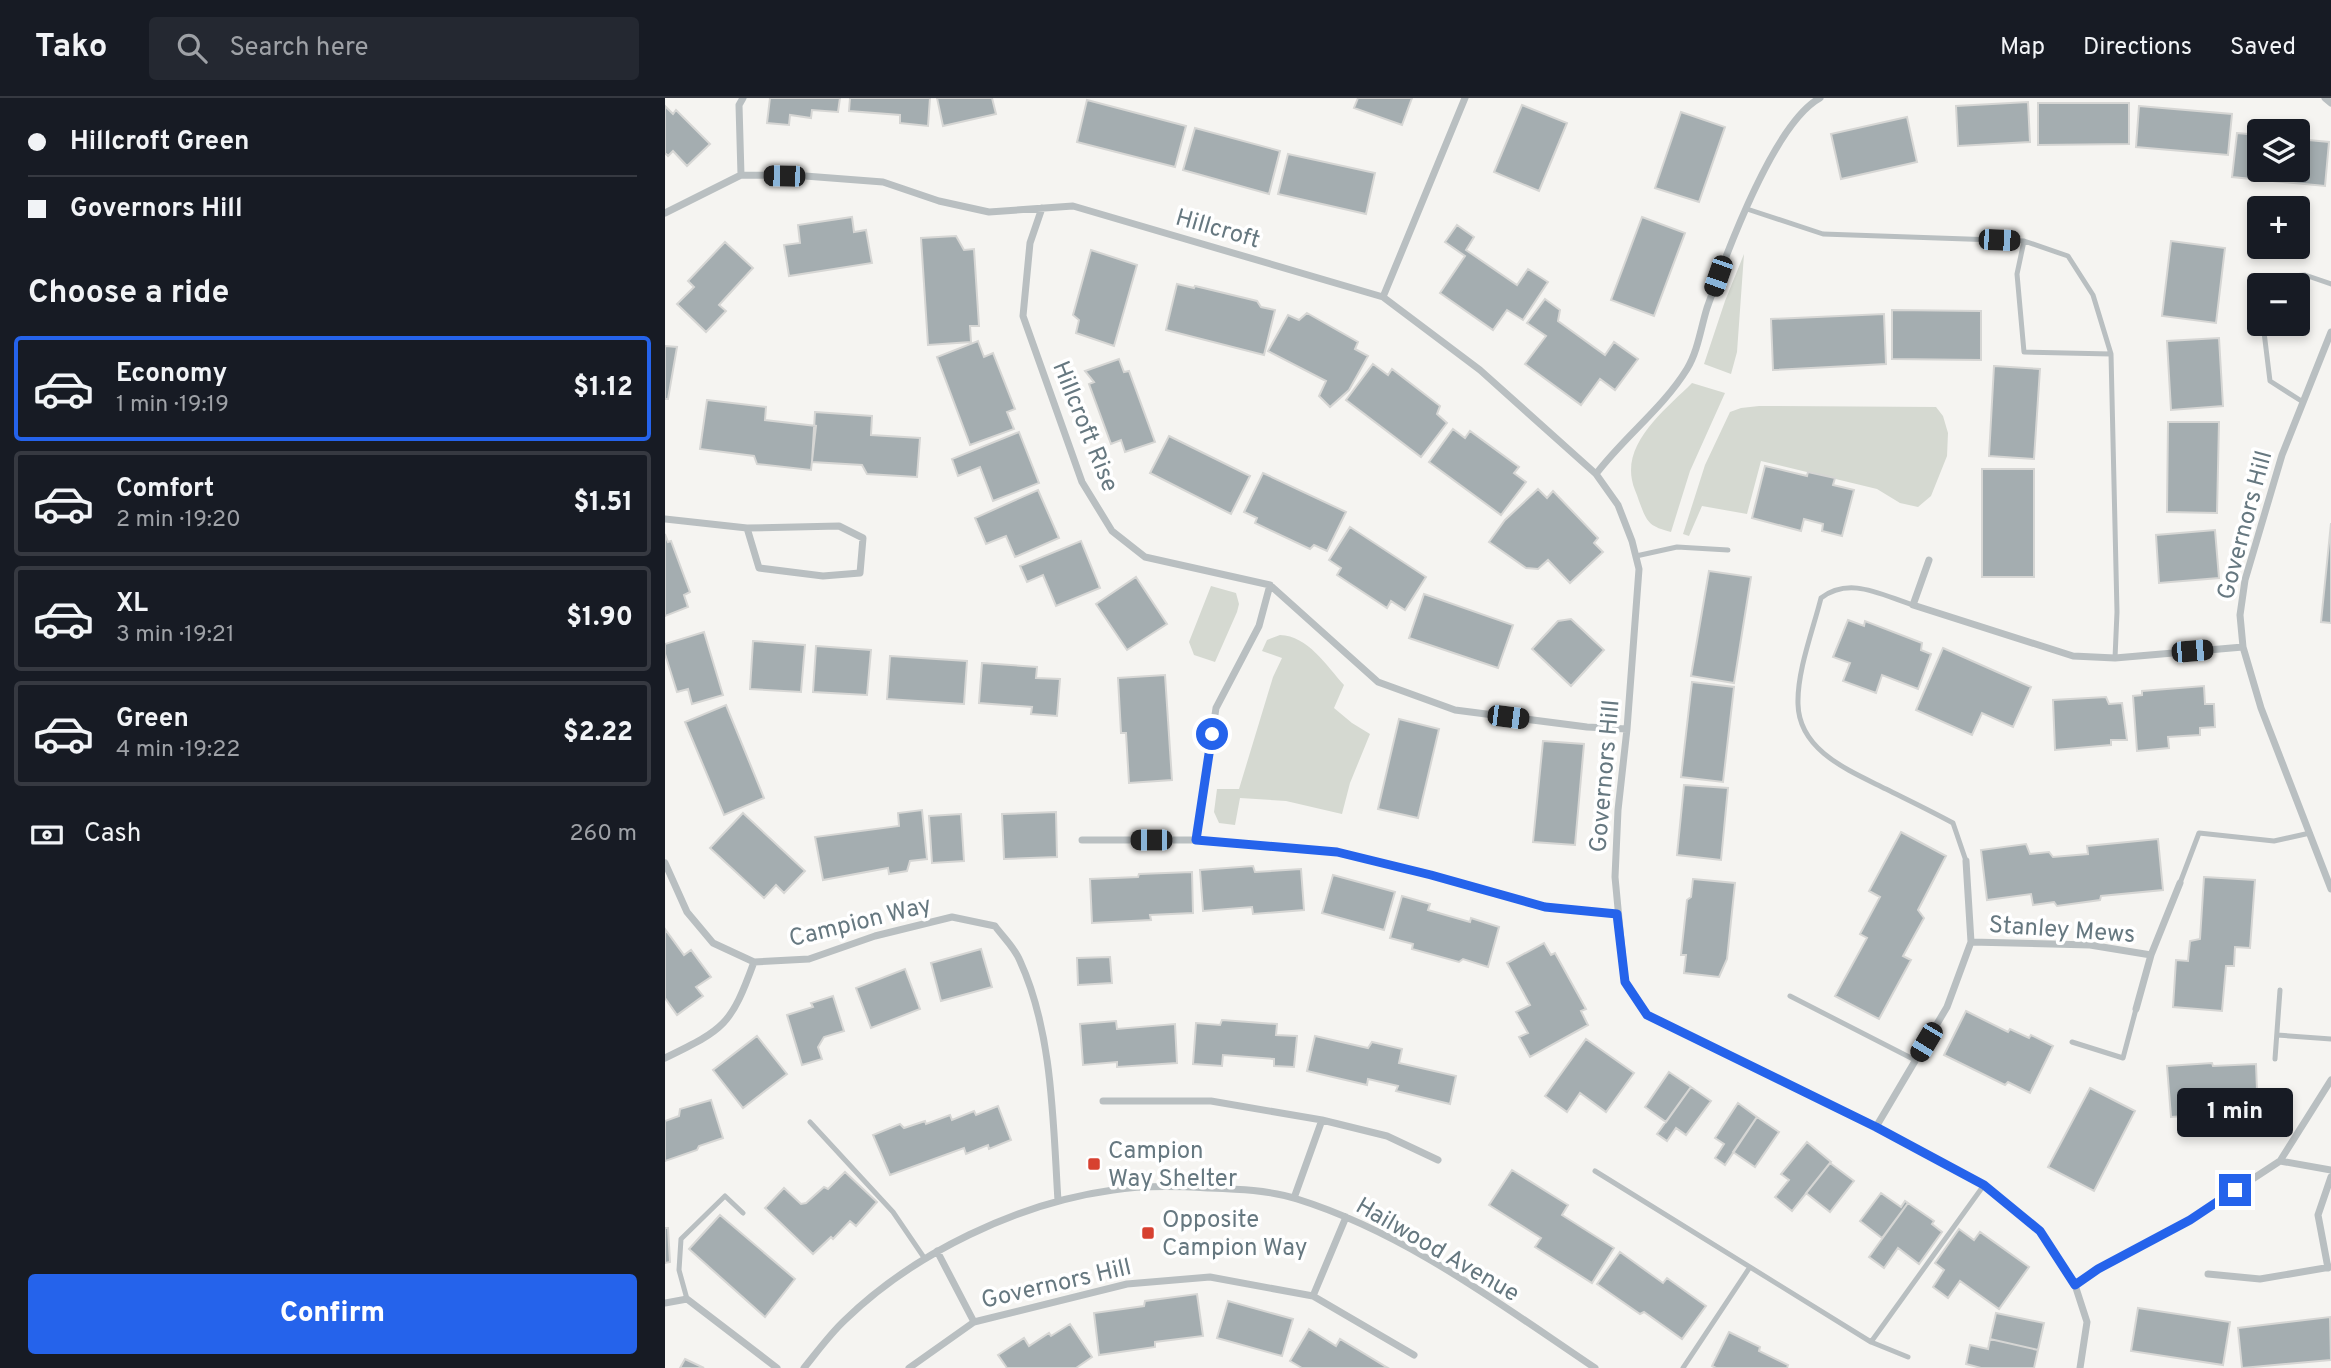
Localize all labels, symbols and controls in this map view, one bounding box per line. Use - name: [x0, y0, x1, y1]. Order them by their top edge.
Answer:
- search box: [149, 17, 639, 80]
- text: Tako: [35, 27, 107, 69]
- icon: search: [173, 29, 211, 67]
- text: Search here: [229, 32, 368, 65]
- text: Map: [2000, 33, 2045, 63]
- text: Directions: [2083, 33, 2192, 63]
- text: Saved: [2230, 33, 2296, 63]
- map controls: [2247, 119, 2310, 336]
- button: layers: [2247, 119, 2310, 182]
- text: Hillcroft Green: [70, 126, 249, 159]
- car: [763, 165, 806, 187]
- text: Governors Hill: [70, 193, 242, 226]
- button: +: [2247, 196, 2310, 259]
- street label: Hillcroft: [1172, 204, 1263, 256]
- car: [1978, 229, 2021, 251]
- car: [1702, 253, 1735, 299]
- button: −: [2247, 273, 2310, 336]
- text: Choose a ride: [28, 274, 229, 314]
- icon: car: [32, 357, 95, 420]
- street label: Hillcroft Rise: [1044, 357, 1124, 496]
- text: Economy: [116, 358, 227, 391]
- text: $1.12: [573, 372, 633, 405]
- text: 1 min · 19:19: [116, 391, 229, 420]
- street label: Governors Hill: [2212, 448, 2280, 603]
- icon: car: [32, 472, 95, 535]
- text: Comfort: [116, 473, 214, 506]
- text: $1.51: [573, 487, 633, 520]
- text: 2 min · 19:20: [116, 506, 241, 535]
- icon: car: [32, 587, 95, 650]
- text: XL: [116, 588, 148, 621]
- text: $1.90: [566, 602, 633, 635]
- text: 3 min · 19:21: [116, 621, 234, 650]
- car: [2171, 639, 2214, 663]
- street label: Governors Hill: [1584, 699, 1628, 854]
- icon: car: [32, 702, 95, 765]
- text: Green: [116, 703, 189, 736]
- car: [1486, 704, 1531, 730]
- text: $2.22: [563, 717, 633, 750]
- route start: [1196, 718, 1228, 750]
- text: 4 min · 19:22: [116, 736, 240, 765]
- icon: cash: [28, 816, 66, 854]
- text: Cash: [84, 818, 141, 851]
- text: 260 m: [570, 820, 637, 849]
- car: [1131, 830, 1173, 851]
- street label: Campion Way: [786, 891, 935, 955]
- street label: Stanley Mews: [1988, 911, 2136, 951]
- car: [1907, 1019, 1946, 1065]
- callout: 1 min: [2177, 1088, 2293, 1138]
- text: 1 min: [2207, 1098, 2263, 1127]
- place label: Campion Way Shelter: [1108, 1137, 1237, 1195]
- marker: Campion Way Shelter: [1086, 1156, 1102, 1172]
- route end: [2219, 1174, 2251, 1206]
- street label: Hailwood Avenue: [1350, 1192, 1524, 1310]
- place label: Opposite Campion Way: [1162, 1206, 1308, 1264]
- marker: Opposite Campion Way: [1140, 1225, 1156, 1241]
- street label: Governors Hill: [979, 1253, 1134, 1317]
- button: Confirm: [28, 1274, 637, 1354]

